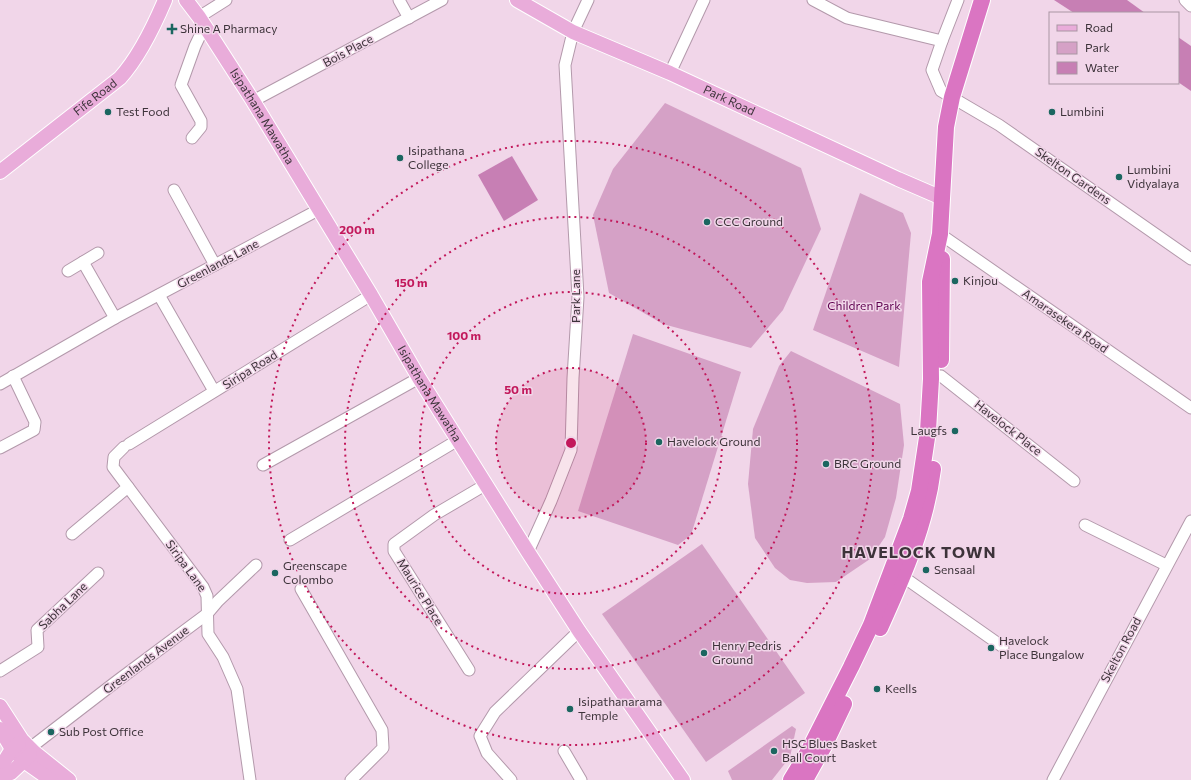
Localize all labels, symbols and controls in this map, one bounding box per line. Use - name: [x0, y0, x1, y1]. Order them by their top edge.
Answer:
- legend: [1049, 12, 1179, 84]
- text: Road: [1085, 20, 1113, 34]
- place label: Shine A Pharmacy: [180, 21, 277, 35]
- marker: Shine A Pharmacy: [167, 24, 177, 34]
- street label: Bois Place: [320, 31, 375, 69]
- text: Park: [1085, 40, 1111, 54]
- text: Water: [1085, 60, 1119, 74]
- street label: Isipathana Mawatha: [228, 65, 298, 166]
- street label: Fife Road: [70, 75, 119, 118]
- street label: Park Road: [701, 82, 758, 118]
- place label: Test Food: [116, 104, 170, 118]
- place label: Lumbini: [1060, 104, 1104, 118]
- marker: Test Food: [103, 107, 113, 117]
- marker: Lumbini: [1047, 107, 1057, 117]
- place label: Isipathana College: [408, 143, 465, 171]
- street label: Skelton Gardens: [1033, 144, 1114, 206]
- marker: Isipathana College: [395, 153, 405, 163]
- place label: Lumbini Vidyalaya: [1127, 162, 1179, 190]
- marker: Lumbini Vidyalaya: [1114, 172, 1124, 182]
- place label: CCC Ground: [715, 214, 783, 228]
- marker: CCC Ground: [702, 217, 712, 227]
- text: 200 m: [339, 222, 375, 236]
- street label: Greenlands Lane: [174, 236, 261, 290]
- street label: Park Lane: [568, 269, 582, 323]
- place label: Kinjou: [963, 273, 998, 287]
- text: 150 m: [394, 275, 428, 289]
- marker: Kinjou: [950, 276, 960, 286]
- street label: Amarasekera Road: [1020, 285, 1111, 355]
- park label: Children Park: [827, 298, 901, 312]
- text: 100 m: [447, 328, 481, 342]
- street label: Isipathana Mawatha: [396, 343, 465, 444]
- street label: Siripa Road: [220, 347, 279, 391]
- text: 50 m: [504, 382, 532, 396]
- street label: Havelock Place: [972, 397, 1045, 458]
- place label: Laugfs: [911, 423, 947, 437]
- marker: Laugfs: [950, 426, 960, 436]
- place label: Havelock Ground: [667, 434, 760, 448]
- centre of rings: [564, 436, 578, 450]
- marker: Havelock Ground: [654, 437, 664, 447]
- place label: BRC Ground: [834, 456, 901, 470]
- marker: BRC Ground: [821, 459, 831, 469]
- street label: Siripa Lane: [164, 537, 210, 594]
- district label: HAVELOCK TOWN: [842, 542, 996, 561]
- street label: Maurice Place: [395, 556, 447, 627]
- place label: Greenscape Colombo: [283, 558, 347, 586]
- place label: Sensaal: [934, 562, 975, 576]
- marker: Sensaal: [921, 565, 931, 575]
- marker: Greenscape Colombo: [270, 568, 280, 578]
- street label: Sabha Lane: [35, 579, 90, 632]
- street label: Skelton Road: [1097, 614, 1143, 685]
- street label: Greenlands Avenue: [100, 622, 191, 696]
- place label: Havelock Place Bungalow: [999, 633, 1084, 661]
- place label: Henry Pedris Ground: [712, 638, 781, 666]
- marker: Havelock Place Bungalow: [986, 643, 996, 653]
- marker: Henry Pedris Ground: [699, 648, 709, 658]
- place label: Keells: [885, 681, 917, 695]
- marker: Keells: [872, 684, 882, 694]
- place label: Isipathanarama Temple: [578, 694, 662, 722]
- marker: Isipathanarama Temple: [565, 704, 575, 714]
- place label: Sub Post Office: [59, 724, 144, 738]
- marker: Sub Post Office: [46, 727, 56, 737]
- place label: HSC Blues Basket Ball Court: [782, 736, 877, 764]
- marker: HSC Blues Basket Ball Court: [769, 746, 779, 756]

